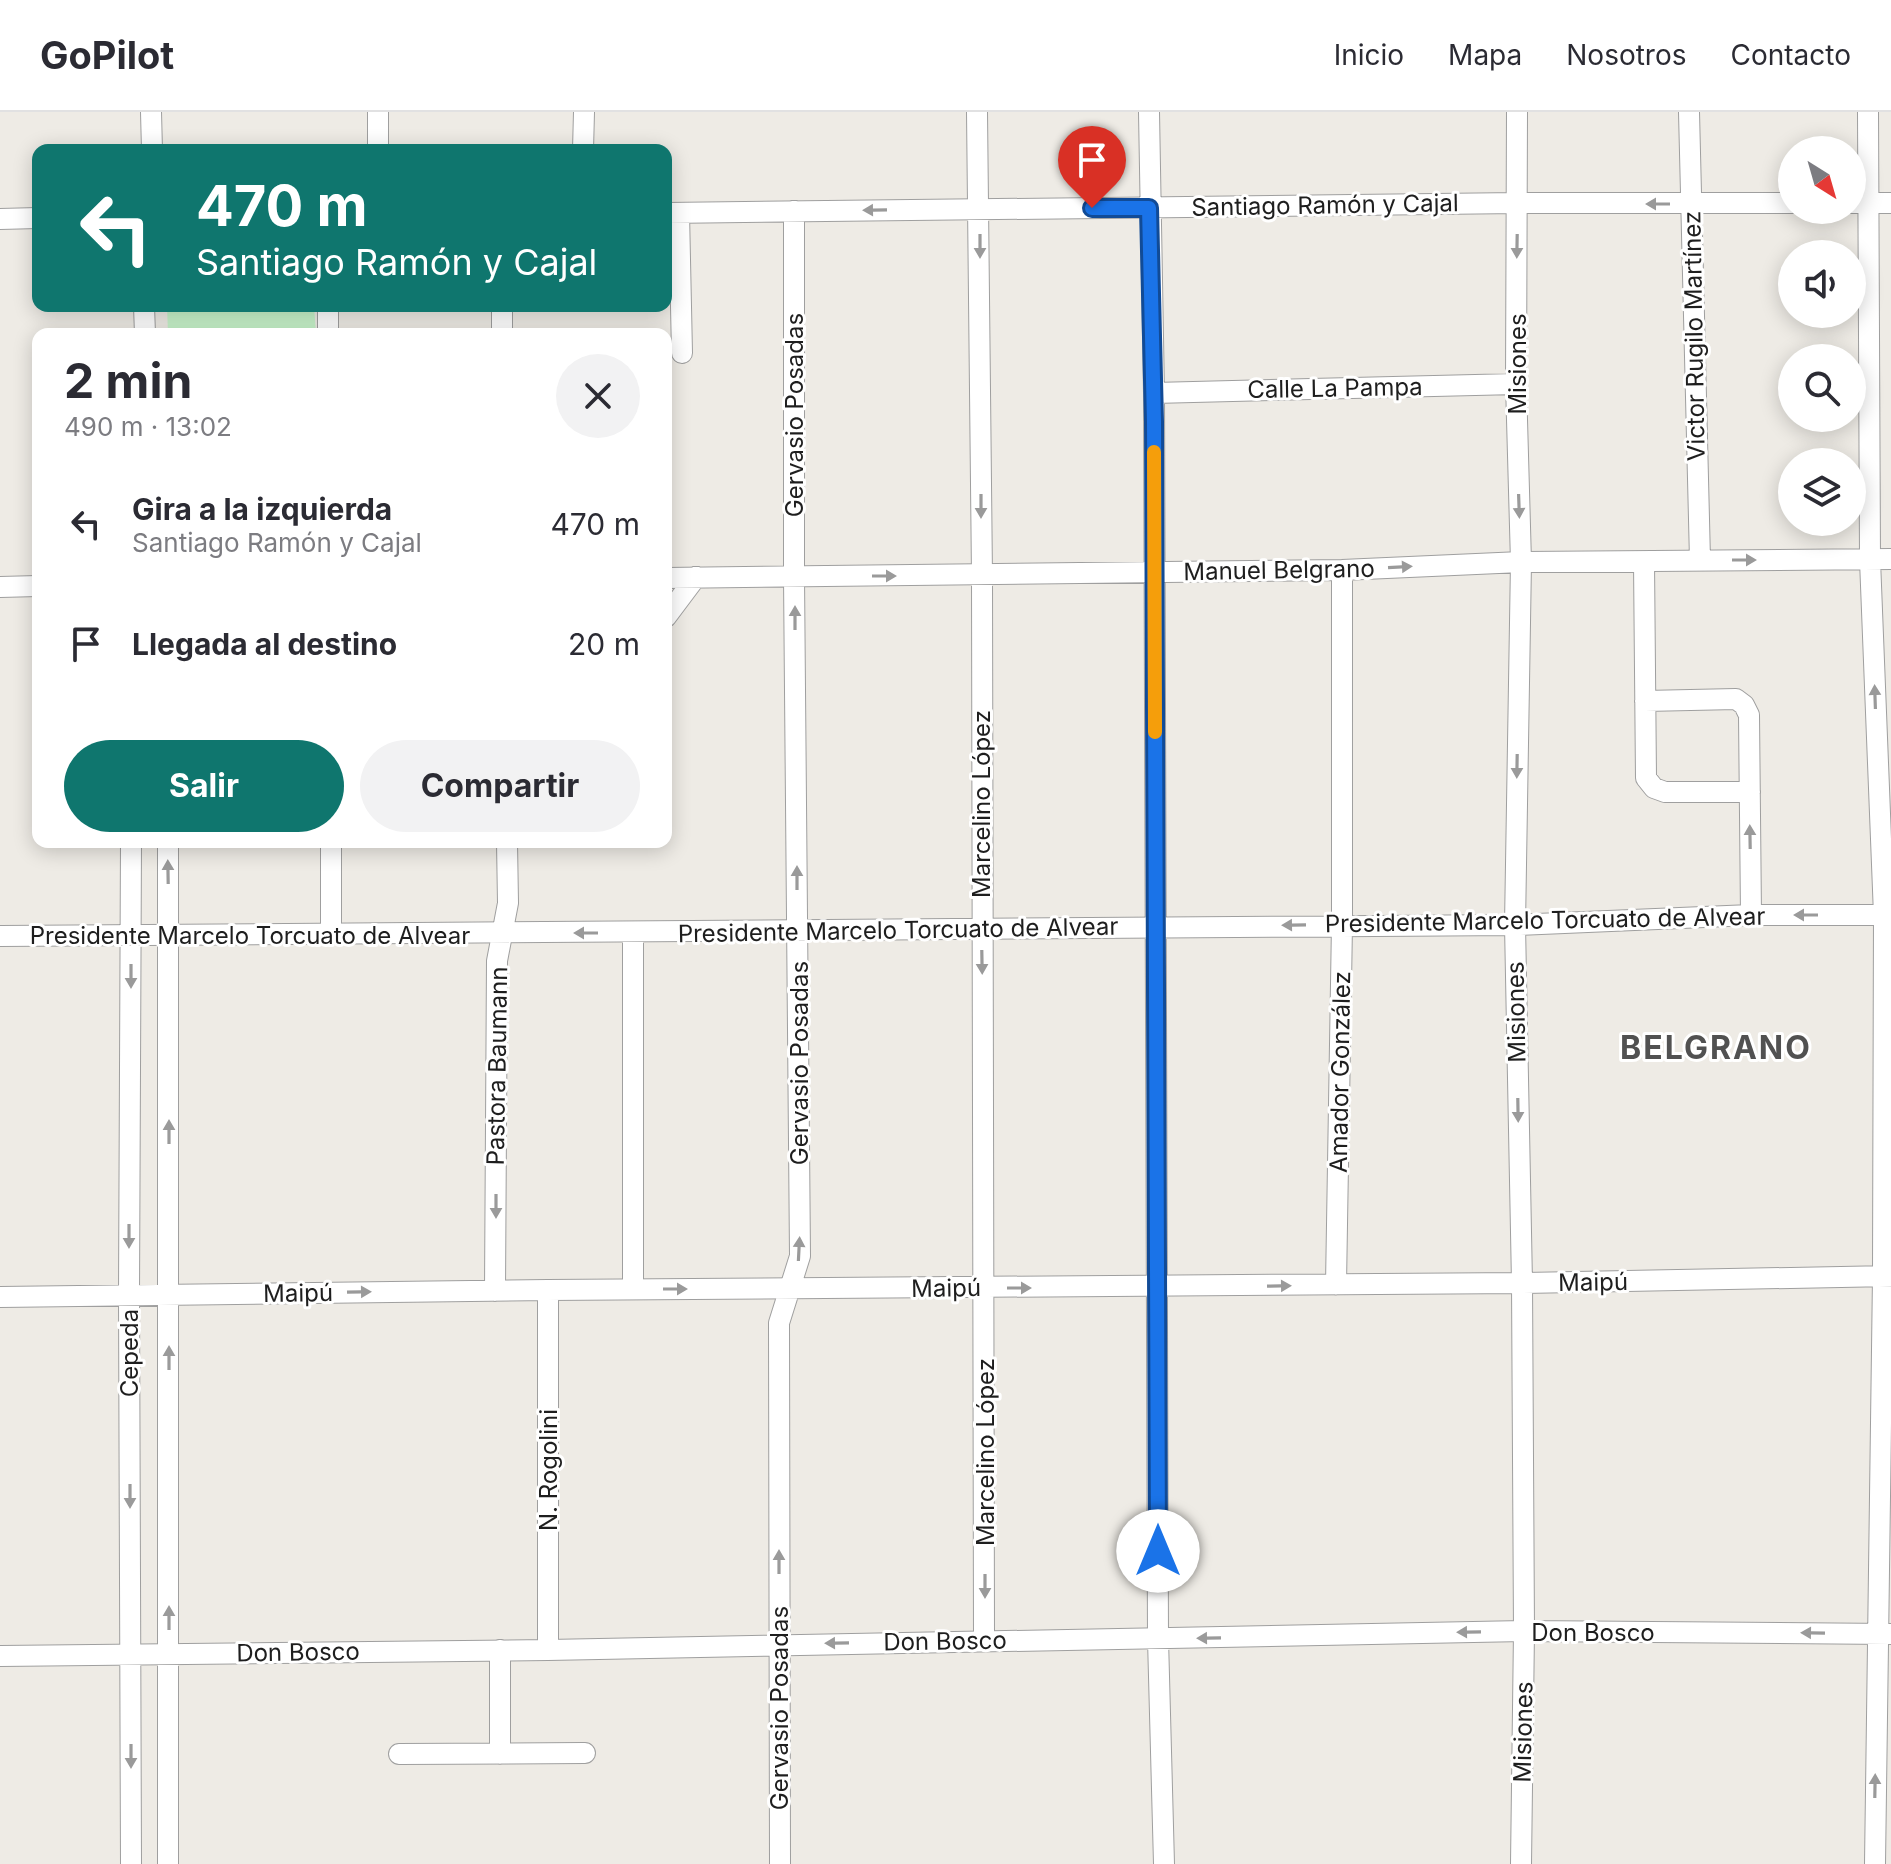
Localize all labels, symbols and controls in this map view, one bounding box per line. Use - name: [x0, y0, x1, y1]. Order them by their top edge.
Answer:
- text: GoPilot: [40, 32, 174, 78]
- text: Inicio: [1334, 38, 1404, 72]
- text: Mapa: [1448, 38, 1522, 72]
- text: Nosotros: [1566, 38, 1687, 72]
- text: Contacto: [1731, 38, 1851, 72]
- pin: [1058, 126, 1126, 208]
- north arrow: [1778, 136, 1866, 224]
- map controls: [1778, 136, 1866, 536]
- icon: arrive: [1070, 138, 1114, 182]
- text: 470 m: [196, 172, 368, 240]
- icon: left: [64, 176, 168, 280]
- street label: Santiago Ramón y Cajal: [1191, 188, 1459, 222]
- one-way arrow: [1645, 198, 1670, 210]
- one-way arrow: [862, 204, 887, 216]
- street label: Victor Rugilo Martínez: [1677, 211, 1711, 461]
- one-way arrow: [974, 234, 986, 259]
- one-way arrow: [1511, 234, 1524, 259]
- text: Santiago Ramón y Cajal: [196, 240, 597, 284]
- button: sound: [1778, 240, 1866, 328]
- street label: Gervasio Posadas: [780, 313, 809, 517]
- street label: Misiones: [1503, 313, 1532, 415]
- button: search: [1778, 344, 1866, 432]
- text: 2 min: [64, 351, 192, 410]
- button: close: [556, 354, 640, 438]
- street label: Calle La Pampa: [1247, 372, 1423, 404]
- text: 490 m · 13:02: [64, 411, 232, 442]
- button: layers: [1778, 448, 1866, 536]
- text: Gira a la izquierda: [132, 491, 392, 527]
- one-way arrow: [975, 494, 987, 519]
- one-way arrow: [1513, 494, 1525, 519]
- icon: left: [64, 502, 108, 546]
- text: 470 m: [550, 506, 640, 542]
- text: Santiago Ramón y Cajal: [132, 527, 422, 558]
- street label: Manuel Belgrano: [1183, 554, 1375, 586]
- one-way arrow: [1732, 554, 1757, 566]
- one-way arrow: [1388, 561, 1414, 574]
- one-way arrow: [872, 570, 897, 583]
- one-way arrow: [789, 605, 801, 630]
- icon: arrive: [64, 622, 108, 666]
- text: Llegada al destino: [132, 626, 397, 662]
- text: 20 m: [568, 626, 640, 662]
- one-way arrow: [1869, 684, 1882, 709]
- street label: Marcelino López: [967, 710, 996, 898]
- button: Salir: [64, 740, 344, 832]
- button: Compartir: [360, 740, 640, 832]
- one-way arrow: [1511, 754, 1523, 779]
- one-way arrow: [1744, 824, 1756, 849]
- one-way arrow: [162, 859, 175, 884]
- one-way arrow: [791, 865, 803, 890]
- street label: Presidente Marcelo Torcuato de Alvear: [1324, 902, 1766, 938]
- one-way arrow: [1793, 909, 1818, 921]
- street label: Presidente Marcelo Torcuato de Alvear: [677, 912, 1119, 948]
- one-way arrow: [1281, 918, 1306, 931]
- street label: Presidente Marcelo Torcuato de Alvear: [30, 921, 470, 950]
- one-way arrow: [573, 927, 598, 939]
- one-way arrow: [975, 950, 988, 975]
- street label: Gervasio Posadas: [785, 961, 814, 1165]
- street label: Misiones: [1501, 961, 1531, 1063]
- one-way arrow: [125, 964, 137, 989]
- street label: Pastora Baumann: [481, 966, 513, 1166]
- street label: Amador González: [1324, 971, 1356, 1173]
- district label: BELGRANO: [1620, 1028, 1812, 1067]
- one-way arrow: [1512, 1098, 1525, 1123]
- one-way arrow: [163, 1119, 175, 1144]
- one-way arrow: [490, 1194, 502, 1219]
- one-way arrow: [123, 1224, 135, 1249]
- one-way arrow: [793, 1236, 806, 1262]
- street label: Maipú: [1558, 1267, 1628, 1297]
- street label: Maipú: [911, 1273, 981, 1303]
- street label: Maipú: [263, 1278, 333, 1308]
- one-way arrow: [1267, 1280, 1292, 1292]
- one-way arrow: [1007, 1282, 1032, 1294]
- one-way arrow: [663, 1283, 688, 1295]
- one-way arrow: [347, 1286, 372, 1298]
- street label: Cepeda: [115, 1309, 144, 1397]
- one-way arrow: [163, 1345, 175, 1370]
- street label: Marcelino López: [971, 1358, 1000, 1546]
- street label: N. Rogolini: [534, 1409, 563, 1531]
- one-way arrow: [124, 1484, 136, 1509]
- position arrow: [1116, 1509, 1200, 1593]
- one-way arrow: [773, 1549, 785, 1574]
- one-way arrow: [979, 1574, 991, 1599]
- one-way arrow: [163, 1605, 175, 1630]
- street label: Gervasio Posadas: [765, 1606, 794, 1810]
- street label: Don Bosco: [1531, 1618, 1655, 1647]
- street label: Don Bosco: [883, 1625, 1007, 1657]
- one-way arrow: [1456, 1626, 1481, 1639]
- one-way arrow: [1800, 1627, 1825, 1640]
- one-way arrow: [1196, 1632, 1221, 1644]
- street label: Don Bosco: [236, 1636, 360, 1668]
- one-way arrow: [824, 1637, 849, 1650]
- street label: Misiones: [1508, 1681, 1538, 1783]
- one-way arrow: [124, 1744, 137, 1769]
- one-way arrow: [1869, 1773, 1882, 1798]

